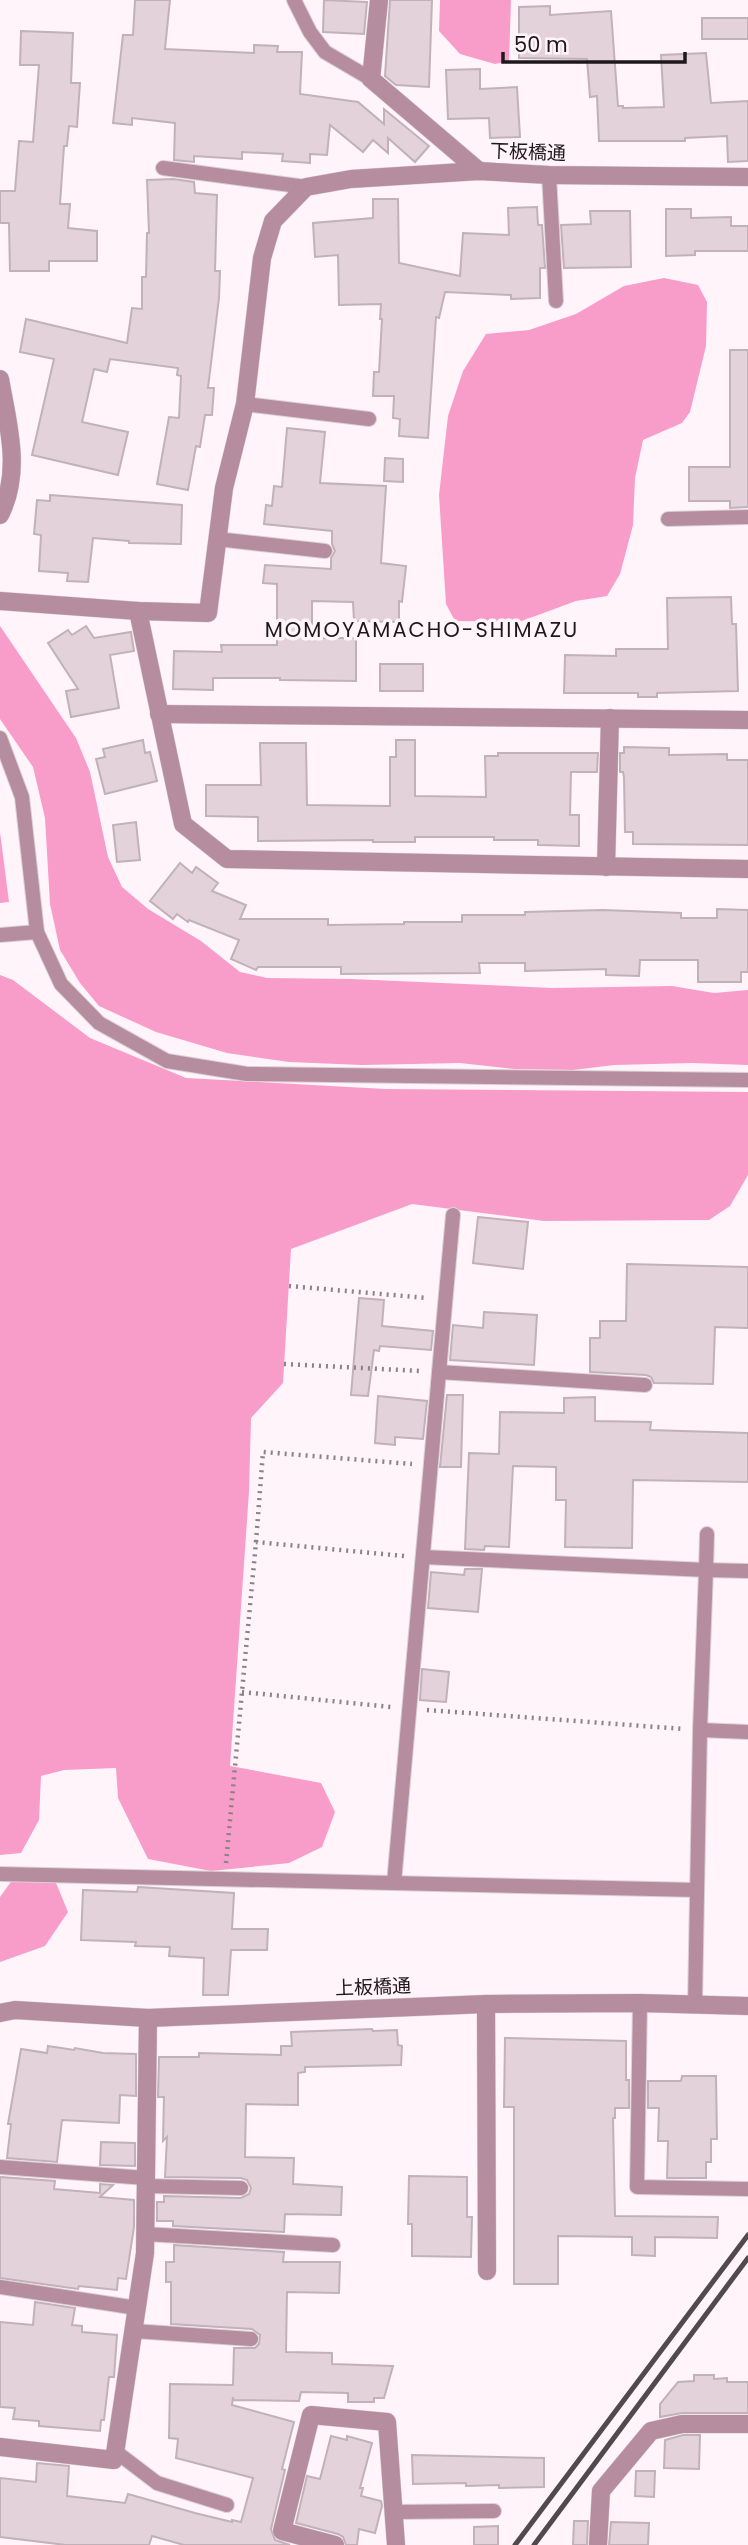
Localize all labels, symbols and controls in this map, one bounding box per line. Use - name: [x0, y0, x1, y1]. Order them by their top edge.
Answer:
- scale bar: [503, 21, 685, 65]
- text: 50 m: [514, 30, 568, 59]
- street label: 下板橋通: [490, 137, 566, 167]
- district label: MOMOYAMACHO-SHIMAZU: [265, 615, 579, 644]
- street label: 上板橋通: [335, 1972, 411, 2002]

